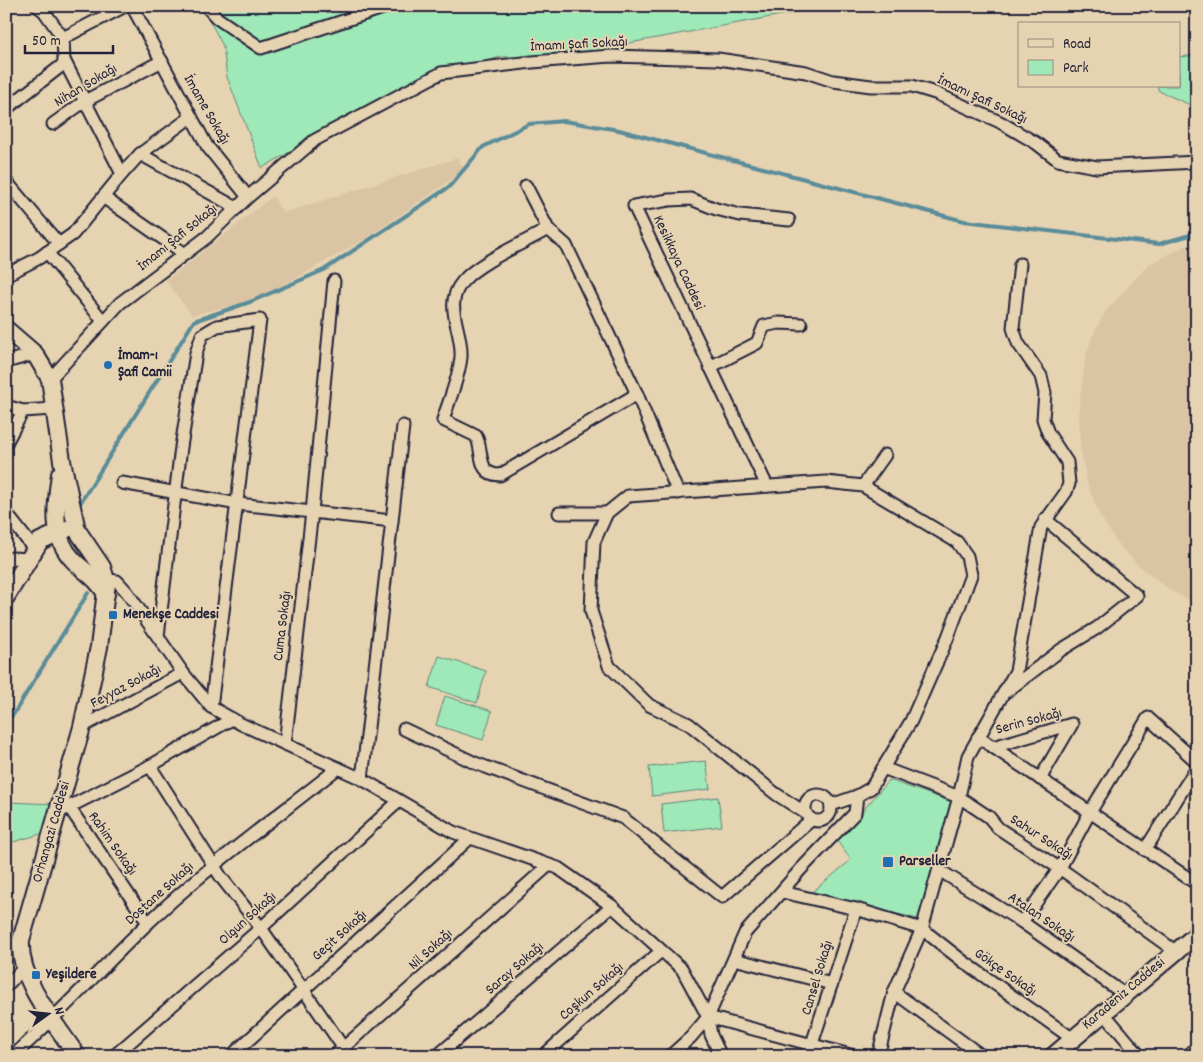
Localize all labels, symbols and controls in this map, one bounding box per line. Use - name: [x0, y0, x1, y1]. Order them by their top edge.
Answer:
- scale bar: [25, 22, 112, 54]
- legend: [1018, 22, 1180, 88]
- text: 50 m: [32, 31, 61, 53]
- street label: İmamı Şafi Sokağı: [530, 31, 628, 59]
- text: Road: [1063, 34, 1091, 56]
- street label: Nihan Sokağı: [50, 58, 122, 114]
- text: Park: [1063, 58, 1089, 80]
- street label: İmamı Şafi Sokağı: [933, 69, 1031, 131]
- street label: İmame Sokağı: [177, 71, 235, 149]
- street label: İmamı Şafi Sokağı: [133, 199, 223, 277]
- street label: Kesikkaya Caddesi: [646, 212, 710, 314]
- place label: İmam-ı Şafi Camii: [118, 345, 172, 384]
- marker: İmam-ı Şafi Camii: [102, 359, 114, 371]
- street label: Cuma Sokağı: [268, 589, 298, 662]
- place label: Menekşe Caddesi: [123, 604, 219, 626]
- marker: Menekşe Caddesi: [107, 609, 119, 621]
- street label: Feyyaz Sokağı: [87, 659, 166, 715]
- street label: Serin Sokağı: [993, 703, 1065, 741]
- street label: Orhangazi Caddesi: [27, 778, 77, 885]
- street label: Rahim Sokağı: [82, 808, 142, 881]
- street label: Sahur Sokağı: [1005, 809, 1077, 867]
- place label: Parseller: [899, 851, 951, 873]
- marker: Parseller: [881, 855, 895, 869]
- street label: Dostane Sokağı: [121, 857, 200, 931]
- street label: Olgun Sokağı: [214, 887, 282, 951]
- street label: Atalan Sokağı: [1003, 887, 1079, 949]
- street label: Geçit Sokağı: [307, 905, 373, 967]
- street label: Nil Sokağı: [404, 924, 458, 976]
- street label: Saray Sokağı: [481, 937, 549, 1001]
- street label: Cansel Sokağı: [796, 938, 840, 1018]
- street label: Gökçe Sokağı: [969, 943, 1041, 1003]
- street label: Karadeniz Caddesi: [1077, 952, 1171, 1036]
- street label: Coşkun Sokağı: [555, 958, 629, 1026]
- place label: Yeşildere: [45, 964, 97, 986]
- marker: Yeşildere: [30, 969, 42, 981]
- north arrow: [22, 990, 72, 1040]
- text: N: [48, 1005, 69, 1017]

